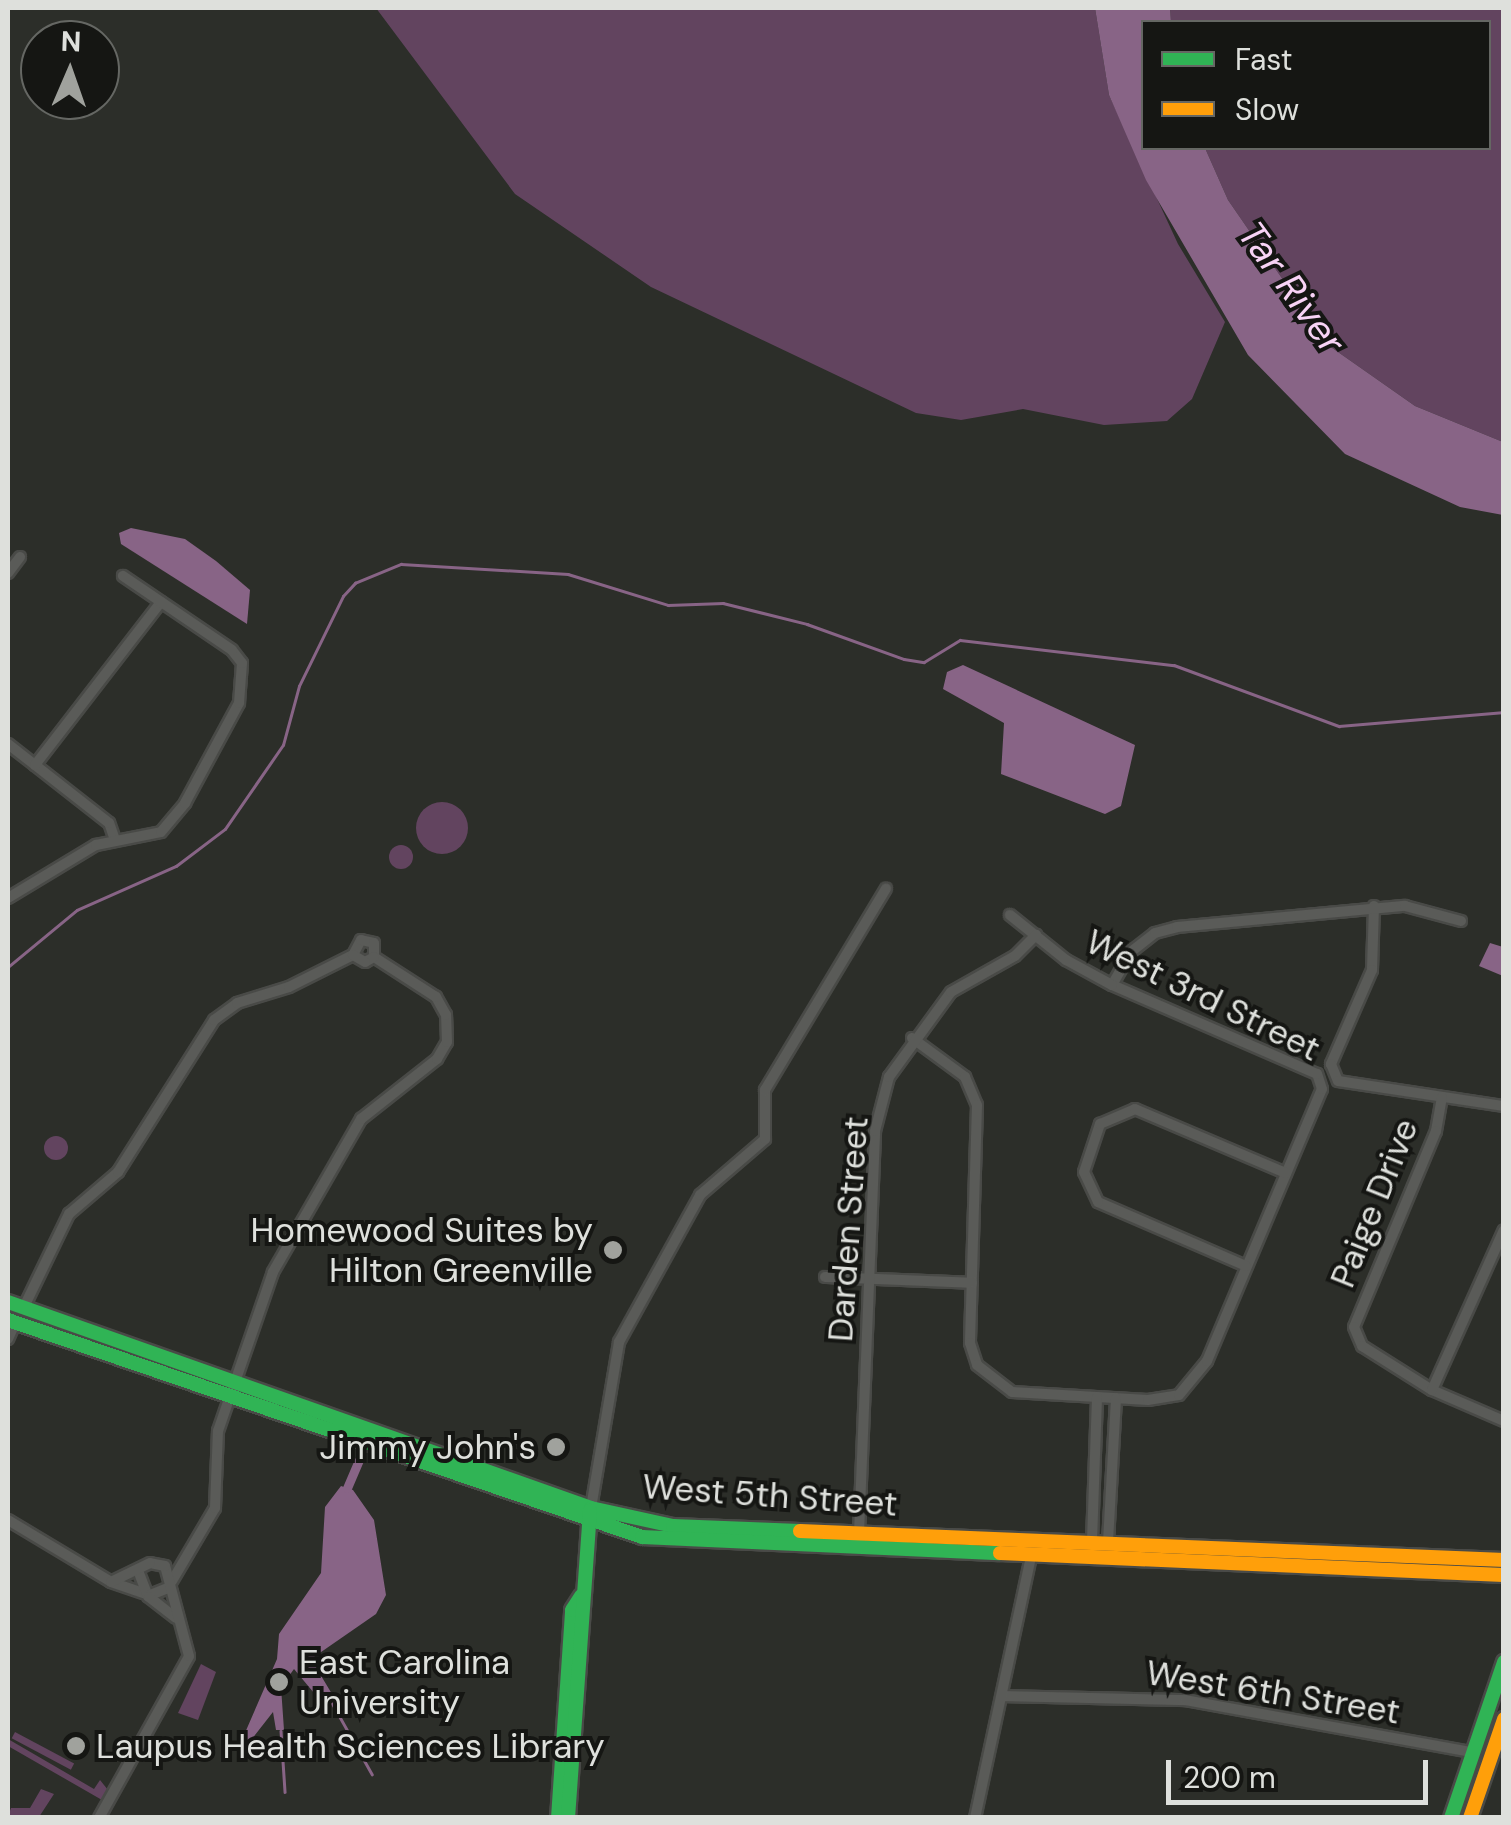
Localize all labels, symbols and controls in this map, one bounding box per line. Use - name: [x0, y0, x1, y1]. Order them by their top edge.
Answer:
- north arrow: [20, 20, 120, 120]
- legend: [1141, 20, 1491, 150]
- text: N: [60, 23, 82, 60]
- text: Fast: [1235, 40, 1293, 79]
- text: Slow: [1235, 90, 1299, 129]
- water label: Tar River: [1228, 213, 1354, 363]
- street label: West 3rd Street: [1079, 920, 1327, 1070]
- street label: Paige Drive: [1321, 1113, 1427, 1293]
- street label: Darden Street: [819, 1115, 877, 1343]
- place label: Homewood Suites by Hilton Greenville: [251, 1209, 593, 1291]
- marker: Homewood Suites by Hilton Greenville: [602, 1239, 624, 1261]
- place label: Jimmy John's: [320, 1426, 536, 1468]
- marker: Jimmy John's: [545, 1436, 567, 1458]
- street label: West 5th Street: [641, 1465, 899, 1525]
- place label: East Carolina University: [299, 1641, 510, 1723]
- street label: West 6th Street: [1143, 1651, 1403, 1733]
- marker: East Carolina University: [268, 1671, 290, 1693]
- place label: Laupus Health Sciences Library: [96, 1725, 605, 1767]
- marker: Laupus Health Sciences Library: [65, 1735, 87, 1757]
- scale bar: [1171, 1740, 1434, 1802]
- text: 200 m: [1183, 1758, 1276, 1797]

